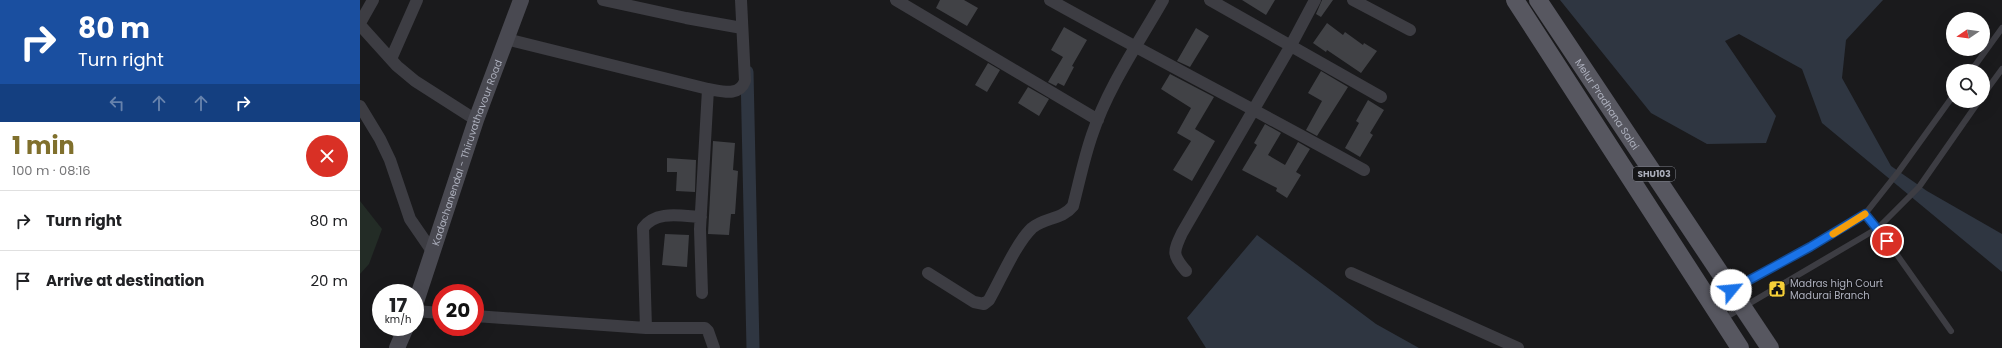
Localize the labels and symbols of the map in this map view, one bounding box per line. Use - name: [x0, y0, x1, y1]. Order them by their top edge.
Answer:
- north arrow: [1946, 12, 1990, 56]
- street label: Melur Pradhana Salai: [1572, 56, 1643, 152]
- street label: Kadachanendal - Thiruvathavour Road: [428, 57, 506, 247]
- road number: SHU103: [1633, 167, 1675, 181]
- pin: [1870, 224, 1904, 258]
- position arrow: [1710, 269, 1752, 311]
- place label: Madras high Court Madurai Branch: [1790, 276, 1883, 303]
- public building icon: Madras high Court Madurai Branch: [1767, 279, 1787, 299]
- speed limit sign: 20: [432, 284, 484, 336]

